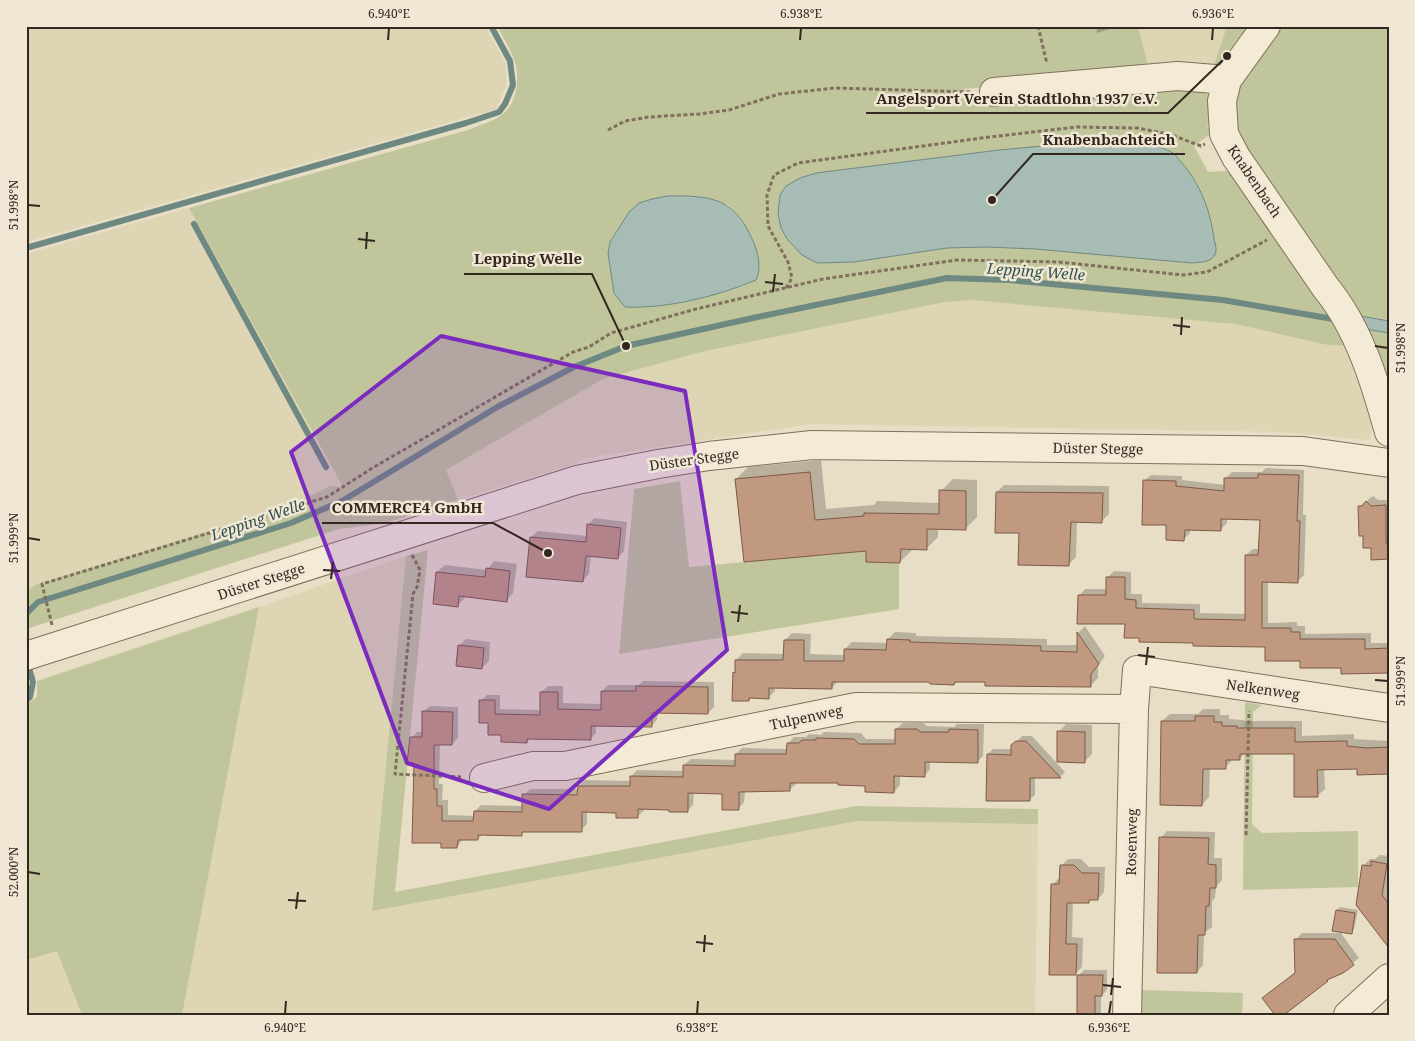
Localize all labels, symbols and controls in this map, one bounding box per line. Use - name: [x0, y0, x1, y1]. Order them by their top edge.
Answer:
- text: 6.940°E: [368, 5, 410, 22]
- text: 6.938°E: [780, 5, 822, 22]
- text: 6.936°E: [1192, 5, 1234, 22]
- callout: Angelsport Verein Stadtlohn 1937 e.V.: [866, 83, 1168, 113]
- text: Angelsport Verein Stadtlohn 1937 e.V.: [876, 88, 1158, 108]
- callout: Knabenbachteich: [1033, 124, 1185, 154]
- text: Knabenbachteich: [1043, 129, 1175, 149]
- street label: Knabenbach: [1224, 141, 1286, 221]
- text: 51.998°N: [5, 180, 22, 230]
- callout: Lepping Welle: [464, 244, 592, 274]
- text: Lepping Welle: [474, 248, 582, 268]
- water label: Lepping Welle: [985, 258, 1086, 284]
- text: 51.998°N: [1392, 323, 1409, 373]
- street label: Düster Stegge: [1053, 438, 1143, 458]
- street label: Düster Stegge: [648, 443, 740, 475]
- water label: Lepping Welle: [207, 493, 308, 545]
- callout: COMMERCE4 GmbH: [322, 493, 493, 523]
- text: COMMERCE4 GmbH: [331, 497, 483, 517]
- text: 51.999°N: [5, 513, 22, 563]
- street label: Düster Stegge: [215, 558, 307, 604]
- text: 51.999°N: [1392, 656, 1409, 706]
- street label: Nelkenweg: [1225, 674, 1301, 704]
- street label: Tulpenweg: [768, 700, 845, 734]
- street label: Rosenweg: [1121, 808, 1141, 876]
- text: 52.000°N: [5, 847, 22, 897]
- text: 6.940°E: [264, 1019, 306, 1036]
- text: 6.938°E: [676, 1019, 718, 1036]
- text: 6.936°E: [1088, 1019, 1130, 1036]

